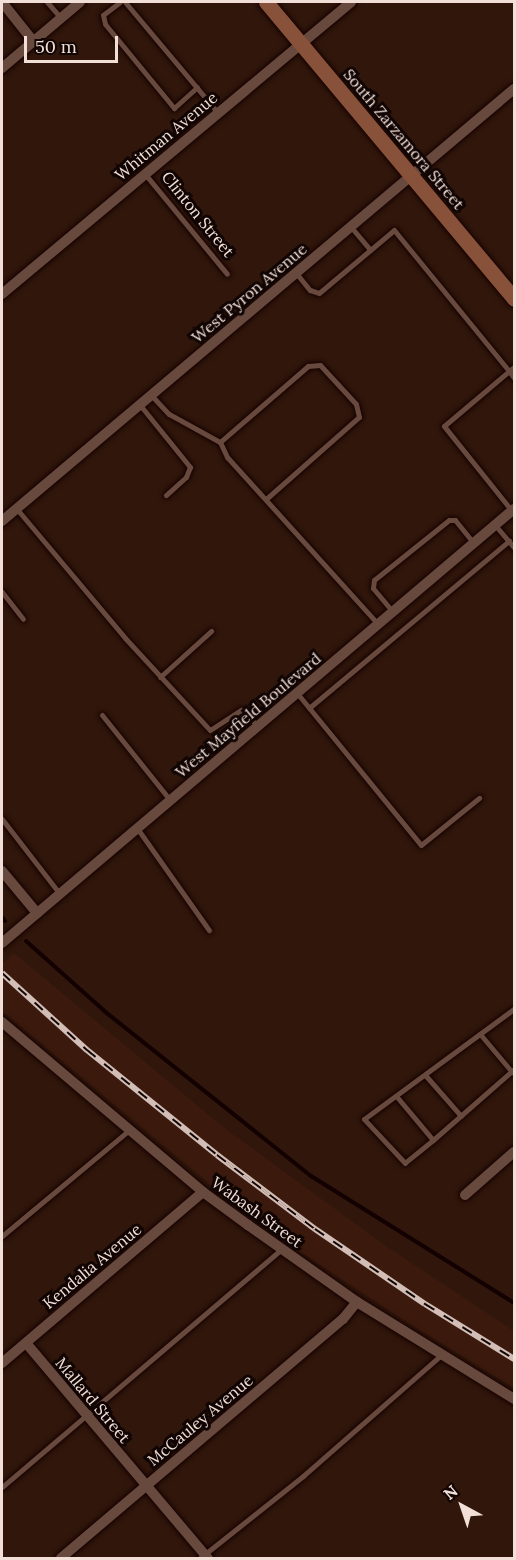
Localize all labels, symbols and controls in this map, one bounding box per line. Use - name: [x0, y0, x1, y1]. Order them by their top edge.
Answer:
- scale bar: [27, 24, 122, 62]
- text: 50 m: [35, 35, 77, 58]
- street label: South Zarzamora Street: [340, 65, 468, 213]
- street label: Whitman Avenue: [111, 88, 221, 184]
- street label: Clinton Street: [158, 167, 238, 261]
- street label: West Pyron Avenue: [187, 239, 311, 347]
- street label: West Mayfield Boulevard: [171, 648, 325, 782]
- street label: Wabash Street: [208, 1173, 306, 1251]
- street label: Kendalia Avenue: [39, 1219, 145, 1313]
- street label: Mallard Street: [52, 1353, 134, 1447]
- street label: McCauley Avenue: [143, 1370, 257, 1470]
- north arrow: [432, 1476, 492, 1536]
- text: N: [439, 1481, 462, 1504]

